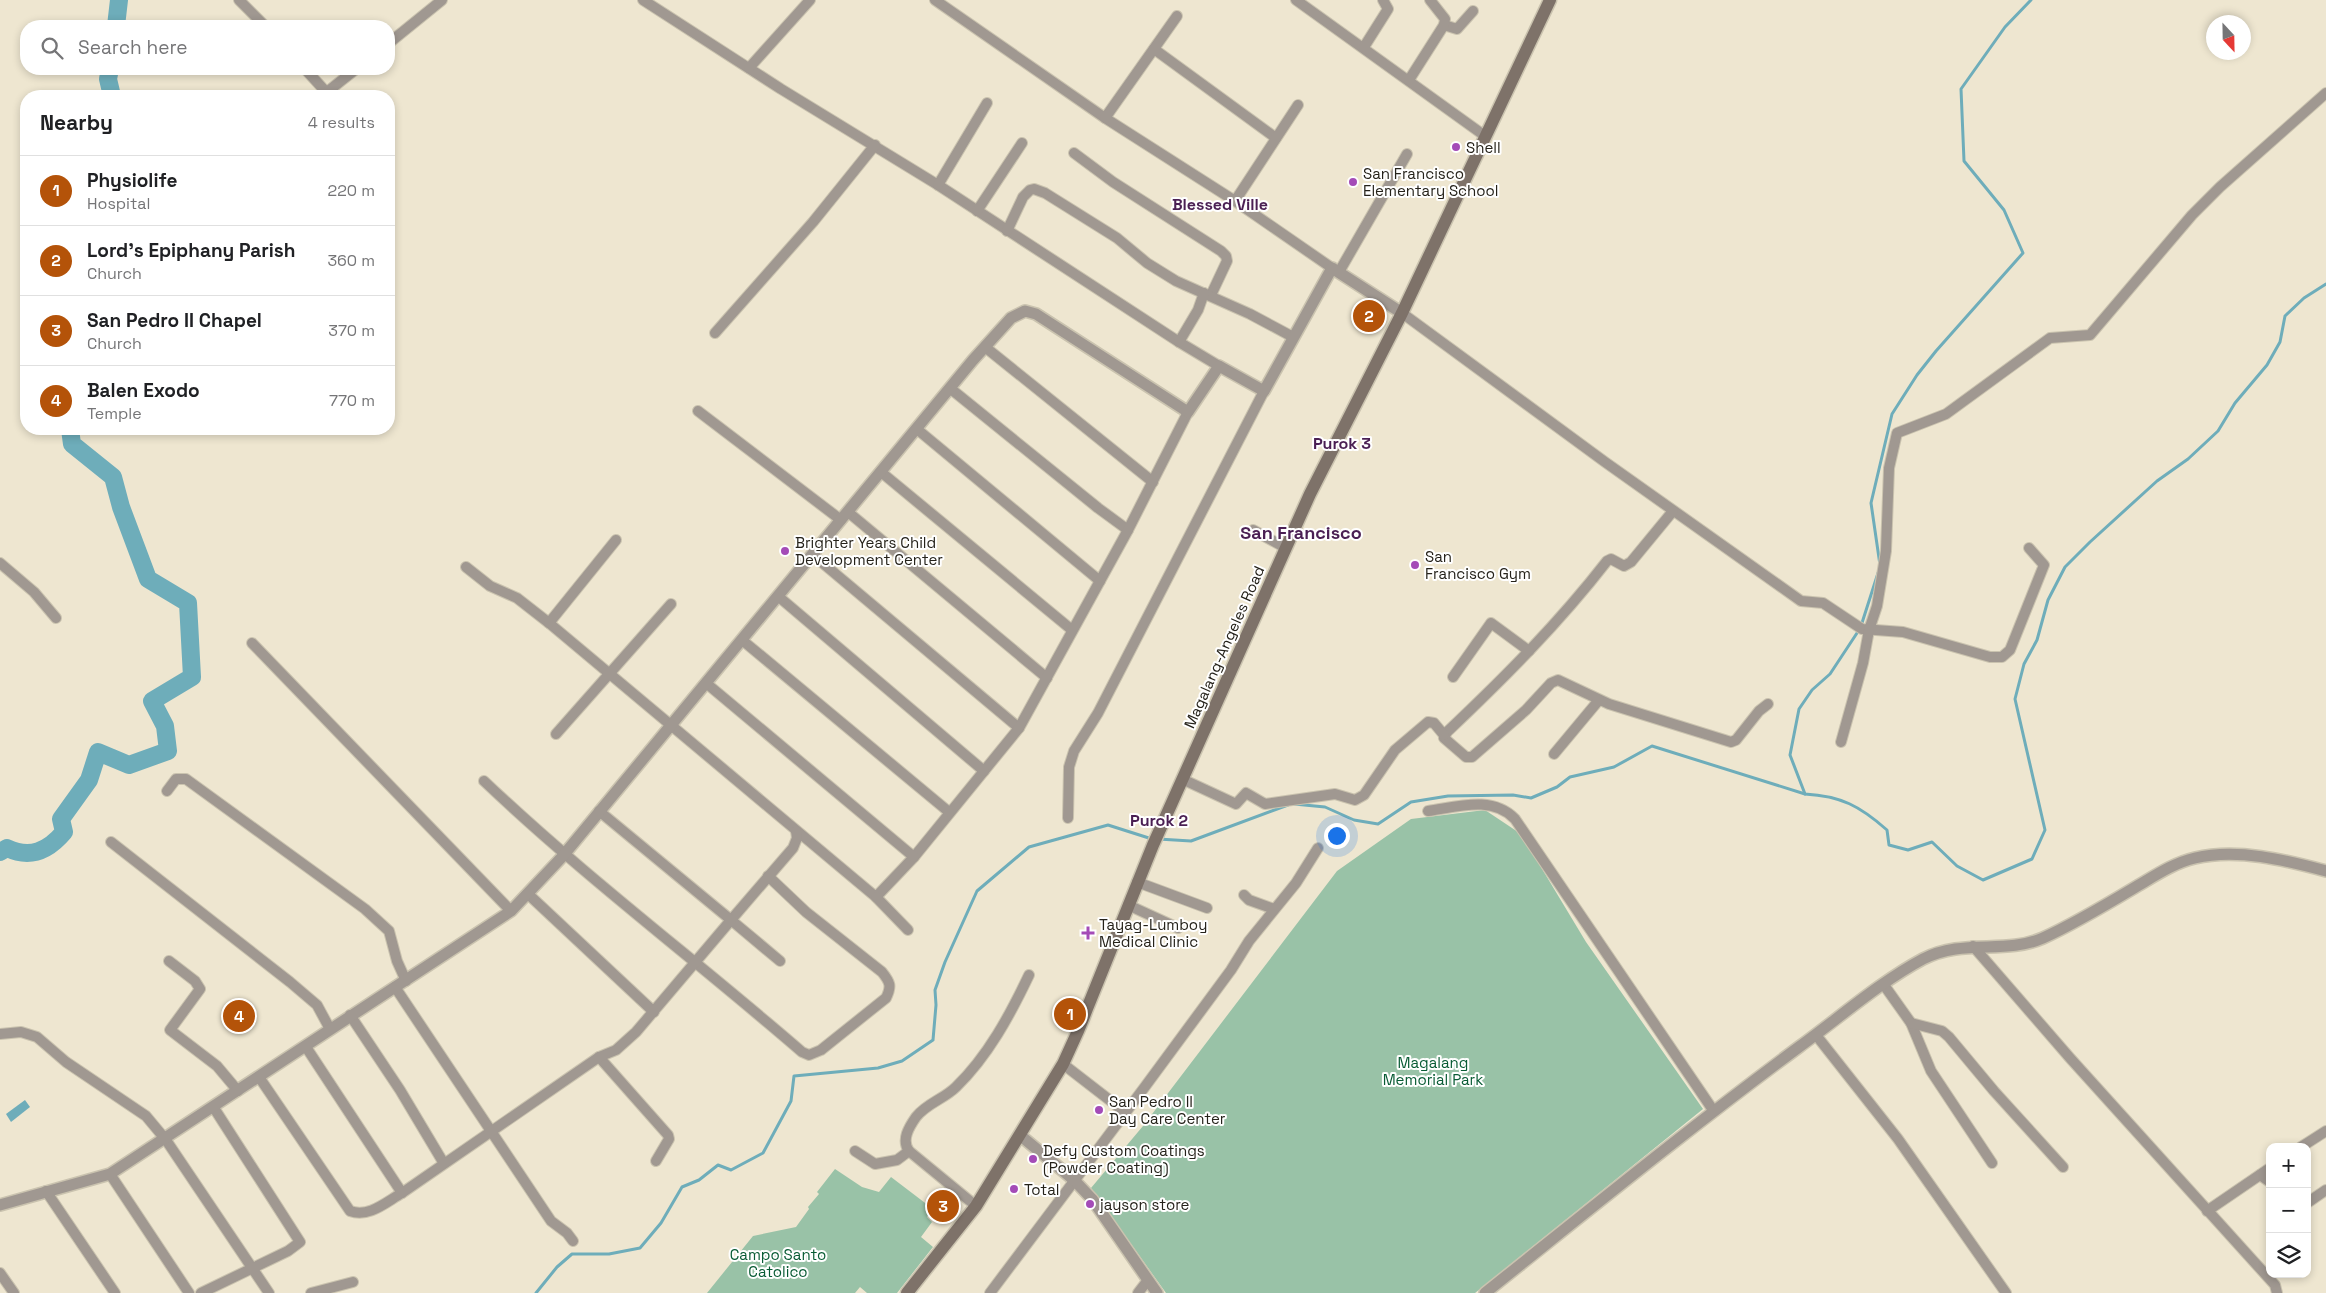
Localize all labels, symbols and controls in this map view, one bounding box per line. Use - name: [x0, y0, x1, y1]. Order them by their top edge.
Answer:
- north arrow: [2206, 15, 2251, 60]
- search box: [20, 20, 395, 75]
- icon: search: [38, 34, 66, 62]
- text: Search here: [78, 35, 188, 60]
- text: Nearby: [40, 109, 113, 136]
- text: 4 results: [308, 112, 375, 133]
- place label: Shell: [1466, 138, 1501, 157]
- marker: Shell: [1450, 141, 1462, 153]
- place label: San Francisco Elementary School: [1363, 164, 1499, 200]
- text: Physiolife: [87, 168, 177, 193]
- marker: San Francisco Elementary School: [1347, 176, 1359, 188]
- text: 1: [52, 180, 60, 201]
- text: 220 m: [328, 180, 375, 201]
- text: Hospital: [87, 193, 150, 214]
- district label: Blessed Ville: [1172, 194, 1268, 215]
- text: Lord's Epiphany Parish: [87, 238, 296, 263]
- text: 2: [51, 250, 61, 271]
- text: 360 m: [327, 250, 375, 271]
- text: Church: [87, 263, 142, 284]
- pin: 2: [1353, 297, 1385, 335]
- text: San Pedro II Chapel: [87, 308, 262, 333]
- text: 3: [51, 320, 61, 341]
- text: 370 m: [328, 320, 375, 341]
- text: Church: [87, 333, 142, 354]
- text: Balen Exodo: [87, 378, 200, 403]
- text: 4: [51, 390, 61, 411]
- text: 770 m: [329, 390, 375, 411]
- text: Temple: [87, 403, 142, 424]
- district label: Purok 3: [1313, 433, 1371, 454]
- district label: San Francisco: [1240, 521, 1362, 544]
- place label: Brighter Years Child Development Center: [795, 533, 943, 569]
- marker: Brighter Years Child Development Center: [779, 545, 791, 557]
- place label: San Francisco Gym: [1425, 547, 1531, 583]
- marker: San Francisco Gym: [1409, 559, 1421, 571]
- street label: Magalang-Angeles Road: [1180, 563, 1268, 731]
- district label: Purok 2: [1130, 810, 1188, 831]
- your location: [1324, 823, 1350, 849]
- place label: Tayag-Lumboy Medical Clinic: [1099, 915, 1207, 951]
- marker: Tayag-Lumboy Medical Clinic: [1081, 926, 1095, 940]
- pin: 1: [1054, 995, 1086, 1033]
- pin: 4: [223, 997, 255, 1035]
- park label: Magalang Memorial Park: [1383, 1053, 1483, 1089]
- place label: San Pedro II Day Care Center: [1109, 1092, 1226, 1128]
- marker: San Pedro II Day Care Center: [1093, 1104, 1105, 1116]
- place label: Defy Custom Coatings (Powder Coating): [1043, 1141, 1205, 1178]
- map controls: [2266, 1143, 2311, 1278]
- button: +: [2266, 1143, 2311, 1188]
- marker: Defy Custom Coatings (Powder Coating): [1027, 1153, 1039, 1165]
- place label: Total: [1024, 1180, 1059, 1199]
- marker: Total: [1008, 1183, 1020, 1195]
- pin: 3: [927, 1187, 959, 1225]
- button: −: [2266, 1188, 2311, 1233]
- place label: jayson store: [1099, 1195, 1190, 1214]
- marker: jayson store: [1084, 1198, 1096, 1210]
- button: layers: [2266, 1233, 2311, 1278]
- park label: Campo Santo Catolico: [730, 1245, 826, 1281]

